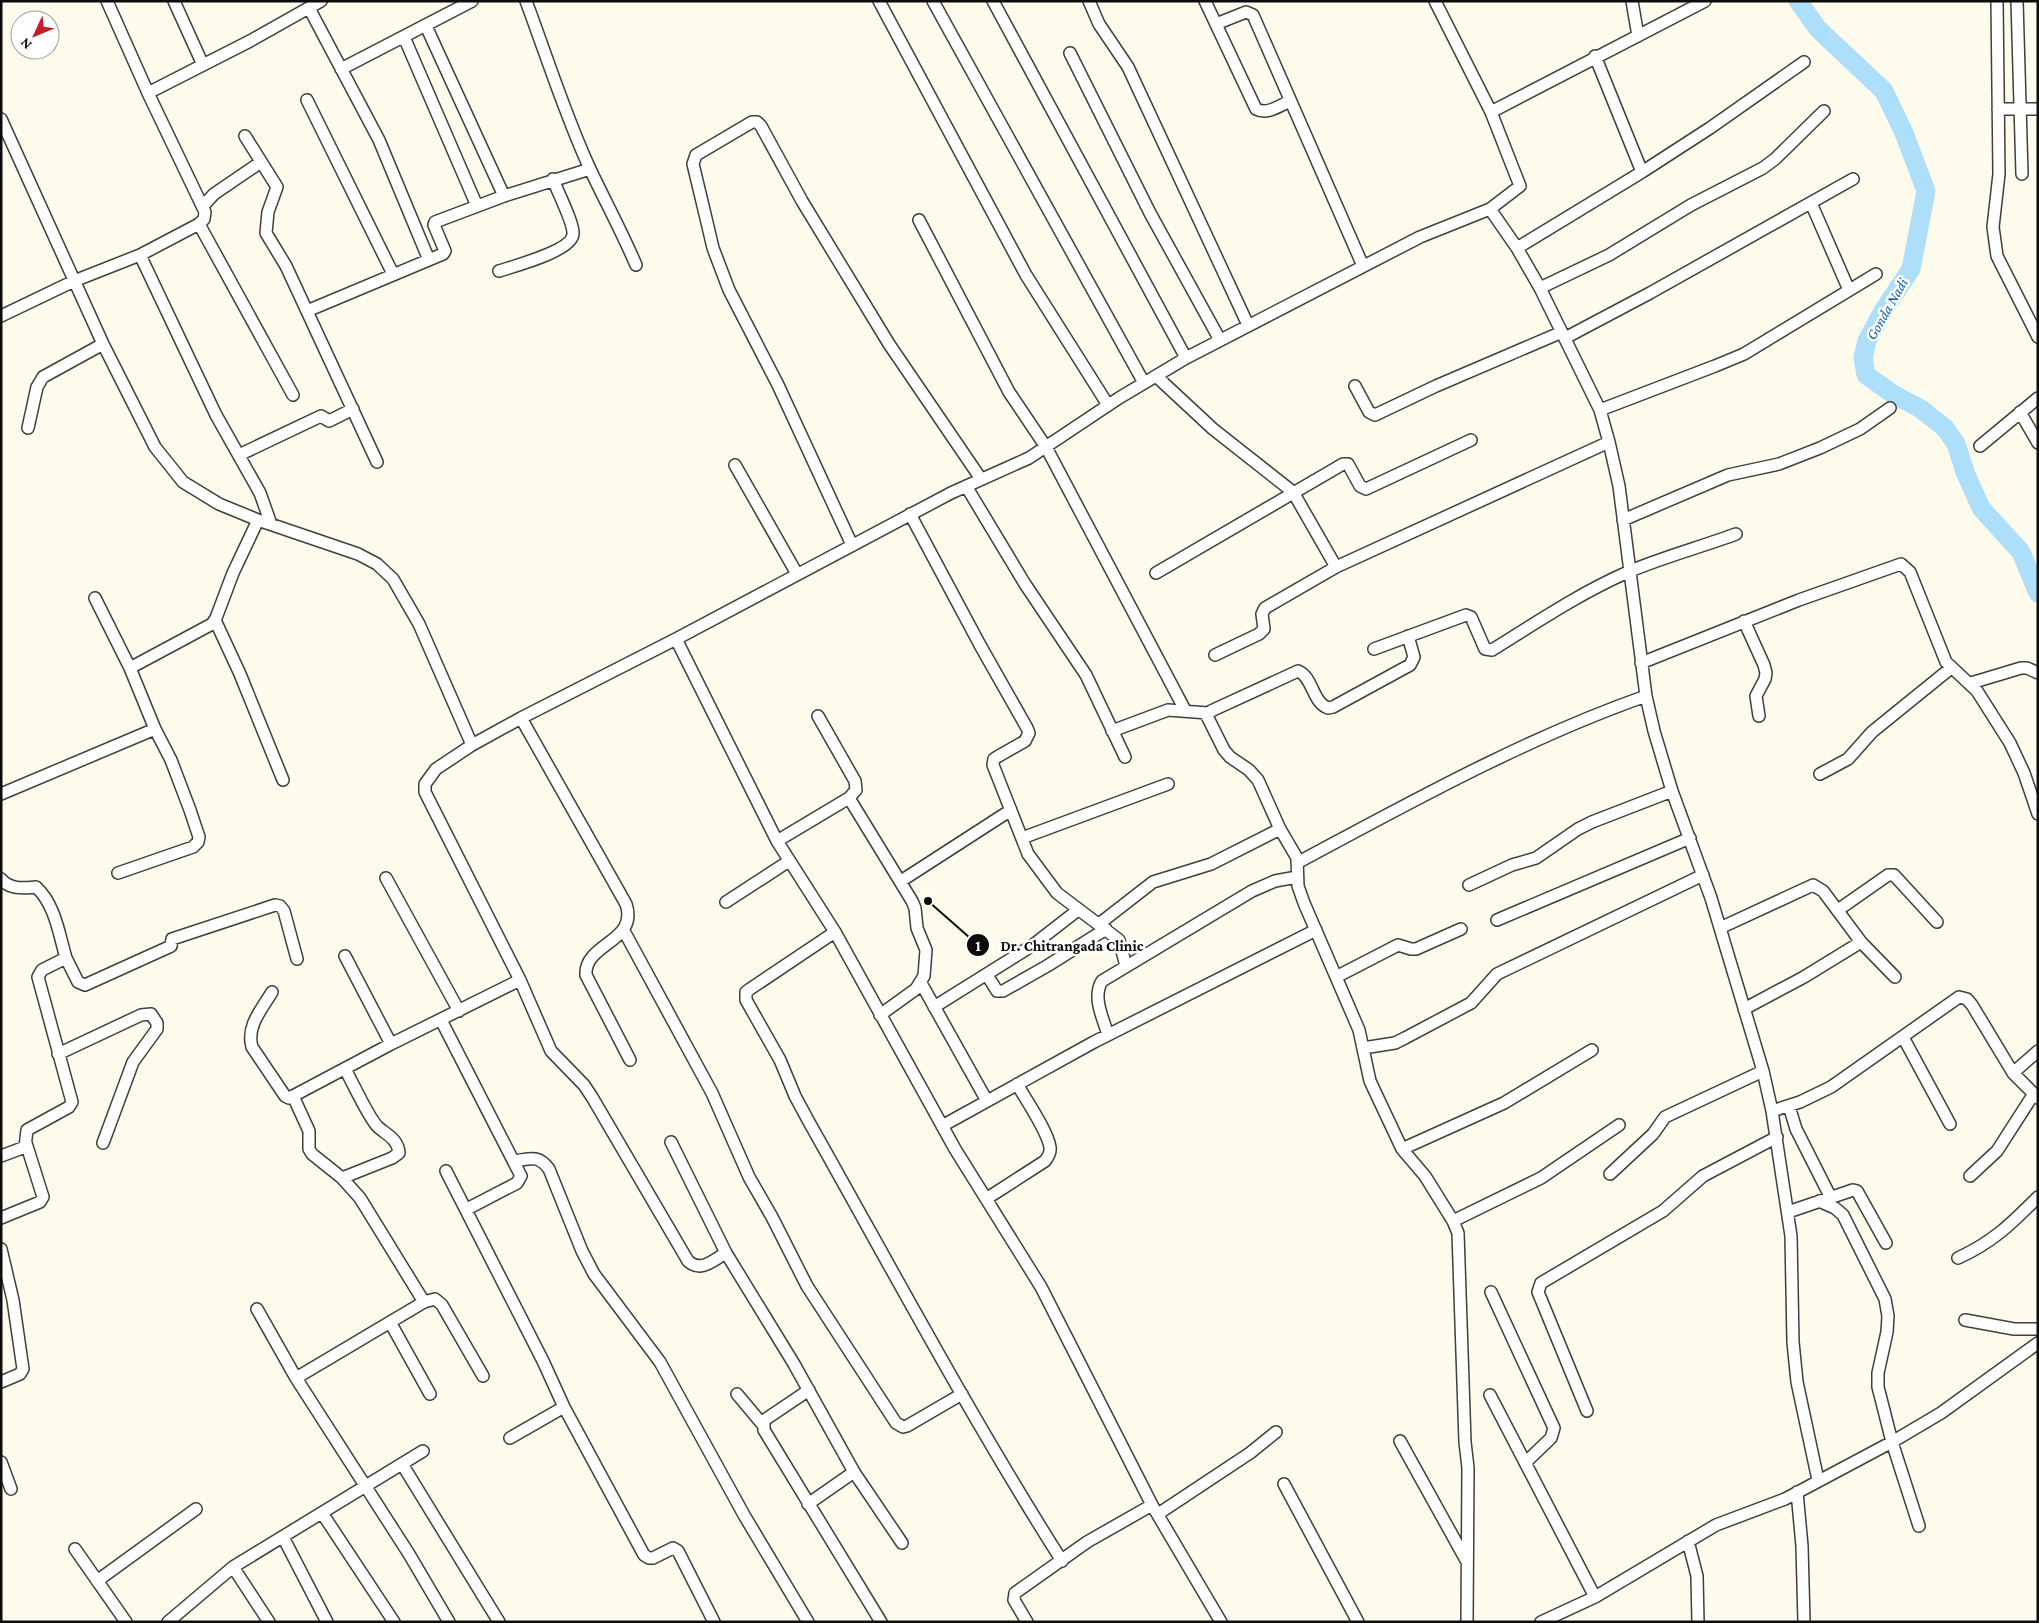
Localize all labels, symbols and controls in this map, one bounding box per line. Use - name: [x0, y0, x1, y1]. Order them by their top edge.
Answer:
- north arrow: [10, 10, 60, 60]
- text: N: [16, 35, 35, 53]
- water label: Gonda Nadi: [1863, 275, 1911, 343]
- callout: Dr. Chitrangada Clinic: [965, 930, 1153, 960]
- text: 1: [975, 938, 981, 954]
- text: Dr. Chitrangada Clinic: [1001, 938, 1144, 954]

